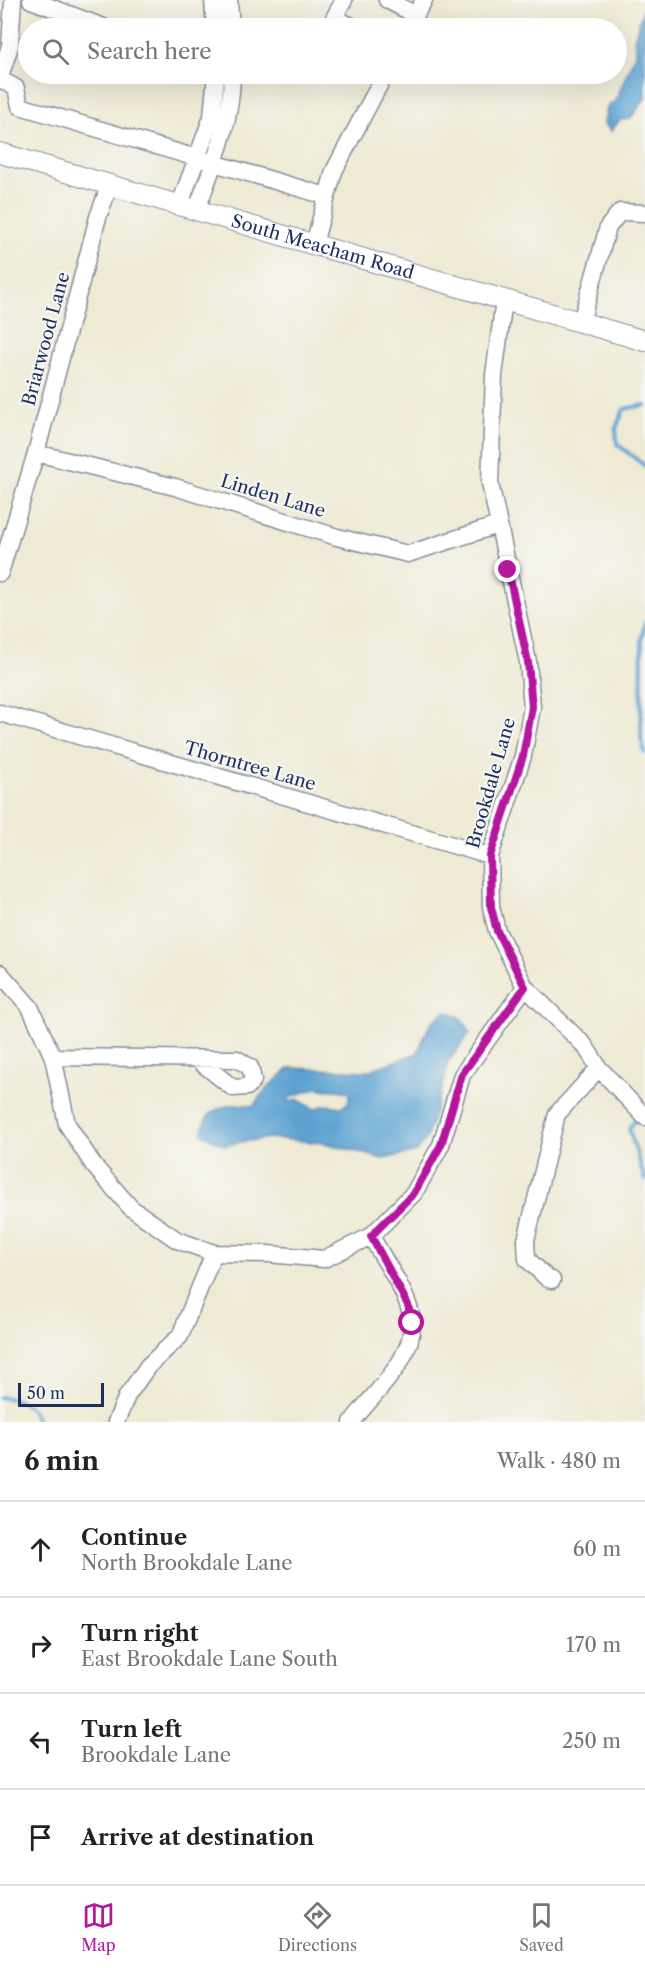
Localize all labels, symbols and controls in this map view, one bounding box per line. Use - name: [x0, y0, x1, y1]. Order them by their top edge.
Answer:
- search box: [18, 18, 627, 84]
- icon: search: [39, 35, 72, 68]
- text: Search here: [87, 38, 212, 65]
- street label: South Meacham Road: [229, 210, 416, 284]
- street label: Briarwood Lane: [18, 270, 74, 408]
- street label: Linden Lane: [218, 470, 328, 522]
- route end: [494, 556, 520, 582]
- street label: Brookdale Lane: [462, 715, 520, 851]
- street label: Thorntree Lane: [182, 737, 318, 795]
- route start: [398, 1309, 424, 1335]
- scale bar: [18, 1380, 104, 1408]
- text: 50 m: [27, 1383, 65, 1403]
- text: 6 min: [24, 1445, 99, 1477]
- text: Walk · 480 m: [497, 1449, 621, 1473]
- text: Continue: [81, 1524, 187, 1551]
- icon: ahead: [24, 1533, 57, 1566]
- text: 60 m: [573, 1537, 621, 1561]
- text: North Brookdale Lane: [81, 1551, 293, 1575]
- text: Turn right: [81, 1620, 199, 1647]
- icon: right: [24, 1629, 57, 1662]
- text: 170 m: [566, 1633, 621, 1657]
- text: East Brookdale Lane South: [81, 1647, 338, 1671]
- text: Turn left: [81, 1716, 182, 1743]
- icon: left: [24, 1725, 57, 1758]
- text: 250 m: [562, 1729, 621, 1753]
- text: Brookdale Lane: [81, 1743, 231, 1767]
- icon: arrive: [24, 1821, 57, 1854]
- text: Arrive at destination: [81, 1824, 314, 1851]
- tab: Map: [81, 1899, 116, 1955]
- tab: Directions: [278, 1899, 357, 1955]
- tab: Saved: [519, 1899, 564, 1955]

